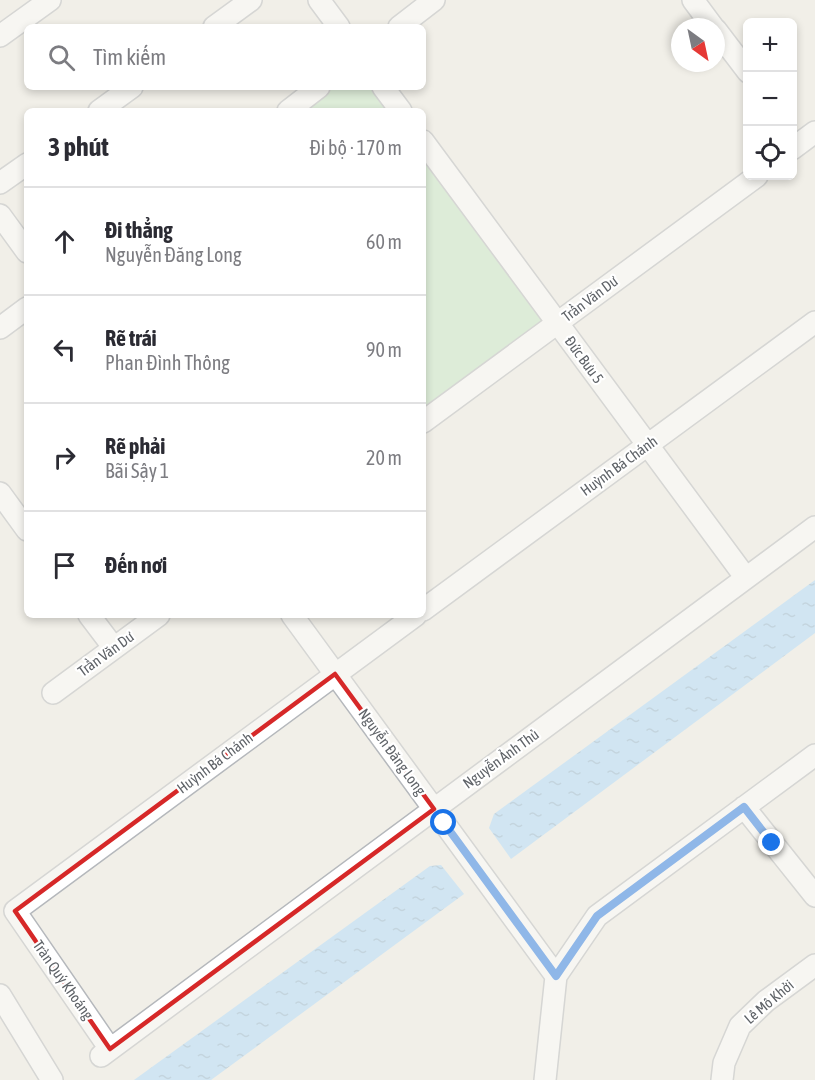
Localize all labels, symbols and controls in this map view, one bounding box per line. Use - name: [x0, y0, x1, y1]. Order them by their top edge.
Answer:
- north arrow: [671, 18, 725, 72]
- map controls: [743, 18, 797, 180]
- button: +: [743, 18, 797, 72]
- search box: [24, 24, 426, 90]
- icon: search: [45, 41, 78, 74]
- text: Tìm kiếm: [93, 44, 166, 70]
- button: −: [743, 72, 797, 126]
- button: locate: [743, 126, 797, 180]
- text: 3 phút: [48, 132, 109, 162]
- text: Đi bộ · 170 m: [309, 136, 402, 159]
- text: Đi thẳng: [105, 217, 173, 243]
- icon: ahead: [48, 225, 81, 258]
- text: 60 m: [366, 230, 402, 253]
- text: Nguyễn Đăng Long: [105, 243, 242, 266]
- street label: Trần Văn Dư: [559, 272, 621, 325]
- text: Rẽ trái: [105, 325, 157, 351]
- icon: left: [48, 333, 81, 366]
- street label: Đức Bưu 5: [562, 333, 607, 387]
- text: 90 m: [366, 338, 402, 361]
- text: Phan Đình Thông: [105, 351, 230, 374]
- street label: Huỳnh Bá Chánh: [577, 432, 660, 499]
- text: Rẽ phải: [105, 433, 165, 459]
- icon: right: [48, 441, 81, 474]
- text: 20 m: [366, 446, 402, 469]
- text: Bãi Sậy 1: [105, 459, 169, 482]
- icon: arrive: [48, 549, 81, 582]
- text: Đến nơi: [105, 552, 167, 578]
- street label: Trần Văn Dư: [74, 627, 138, 680]
- street label: Nguyễn Đăng Long: [355, 705, 430, 799]
- street label: Nguyễn Ảnh Thủ: [460, 725, 542, 792]
- street label: Huỳnh Bá Chánh: [173, 729, 256, 797]
- route start: [430, 809, 456, 835]
- route end: [758, 829, 784, 855]
- street label: Tràn Quý Khoáng: [30, 937, 97, 1023]
- street label: Lê Mô Khởi: [741, 976, 797, 1027]

